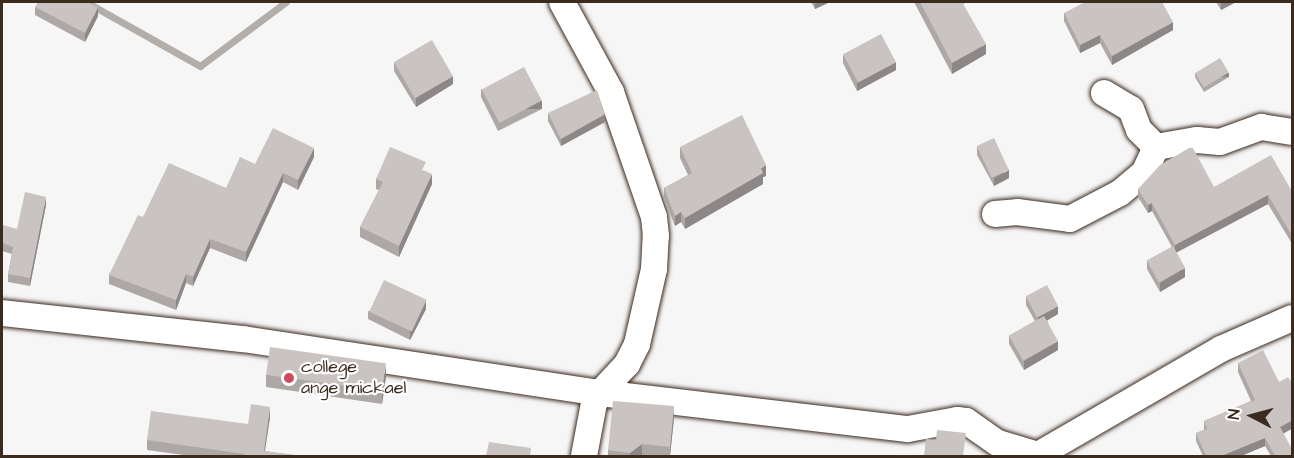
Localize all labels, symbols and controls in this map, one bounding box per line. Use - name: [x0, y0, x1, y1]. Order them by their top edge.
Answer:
- place label: college ange mickael: [301, 357, 406, 400]
- marker: college ange mickael: [282, 371, 296, 385]
- north arrow: [1222, 386, 1282, 446]
- text: N: [1223, 408, 1246, 420]

